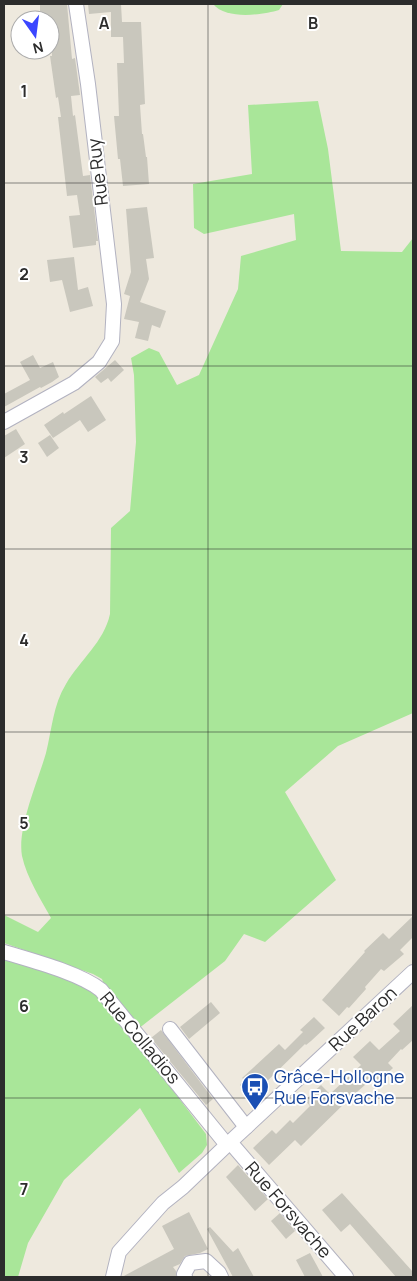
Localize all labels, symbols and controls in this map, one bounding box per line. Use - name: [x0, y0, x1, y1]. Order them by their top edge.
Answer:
- north arrow: [10, 10, 60, 60]
- text: A: [99, 12, 110, 34]
- text: B: [308, 12, 318, 34]
- text: N: [31, 38, 45, 59]
- text: 1: [20, 80, 28, 102]
- street label: Rue Ruy: [81, 137, 113, 207]
- text: 2: [19, 263, 29, 285]
- text: 3: [19, 446, 29, 468]
- text: 4: [19, 629, 29, 651]
- text: 5: [19, 812, 29, 834]
- street label: Rue Baron: [323, 981, 402, 1056]
- street label: Rue Colladios: [95, 986, 186, 1088]
- text: 6: [19, 995, 29, 1017]
- place label: Grâce-Hollogne Rue Forsvache: [274, 1064, 404, 1109]
- bus stop icon: Grâce-Hollogne Rue Forsvache: [240, 1072, 270, 1111]
- street label: Rue Forsvache: [240, 1156, 337, 1263]
- text: 7: [20, 1178, 28, 1200]

